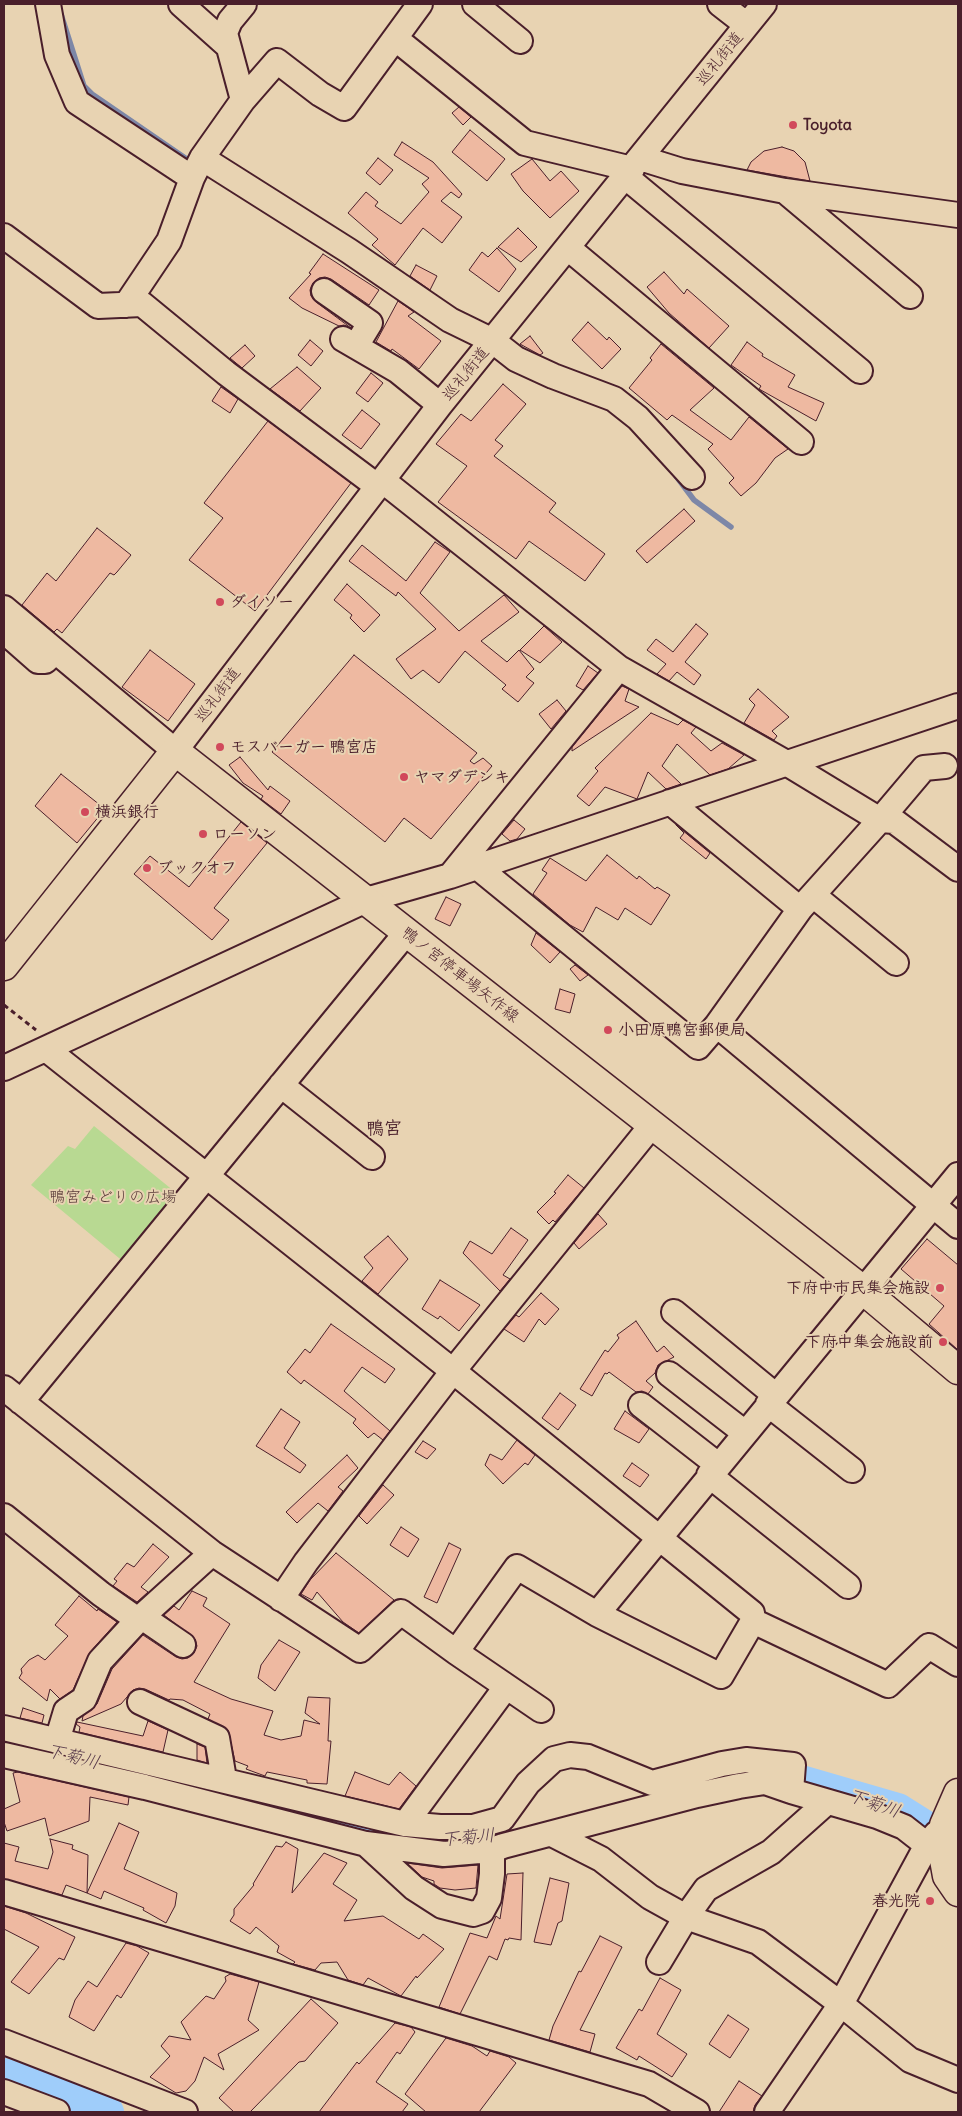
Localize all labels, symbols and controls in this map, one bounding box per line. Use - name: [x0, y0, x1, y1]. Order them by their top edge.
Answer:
- street label: 巡礼街道: [692, 28, 748, 90]
- place label: Toyota: [803, 115, 852, 135]
- marker: Toyota: [787, 119, 799, 131]
- street label: 巡礼街道: [438, 343, 494, 405]
- place label: ダイソー: [230, 592, 294, 612]
- marker: ダイソー: [214, 596, 226, 608]
- street label: 巡礼街道: [191, 664, 245, 726]
- place label: モスバーガー 鴨宮店: [230, 737, 378, 757]
- marker: モスバーガー 鴨宮店: [214, 741, 226, 753]
- place label: ヤマダデンキ: [414, 767, 510, 787]
- marker: ヤマダデンキ: [398, 771, 410, 783]
- place label: 横浜銀行: [95, 802, 159, 822]
- marker: 横浜銀行: [79, 806, 91, 818]
- place label: ローソン: [213, 824, 277, 844]
- marker: ローソン: [197, 828, 209, 840]
- place label: ブックオフ: [157, 858, 237, 878]
- marker: ブックオフ: [141, 862, 153, 874]
- street label: 鴨ノ宮停車場矢作線: [397, 923, 523, 1027]
- place label: 小田原鴨宮郵便局: [618, 1020, 746, 1040]
- marker: 小田原鴨宮郵便局: [602, 1024, 614, 1036]
- district label: 鴨宮: [366, 1118, 402, 1140]
- park label: 鴨宮みどりの広場: [49, 1187, 177, 1207]
- place label: 下府中市民集会施設: [786, 1278, 930, 1298]
- marker: 下府中市民集会施設: [934, 1282, 946, 1294]
- place label: 下府中集会施設前: [805, 1332, 933, 1352]
- marker: 下府中集会施設前: [937, 1336, 949, 1348]
- water label: 下菊川: [44, 1740, 102, 1774]
- water label: 下菊川: [845, 1785, 903, 1823]
- water label: 下菊川: [440, 1825, 496, 1851]
- place label: 春光院: [872, 1891, 920, 1911]
- marker: 春光院: [924, 1895, 936, 1907]

